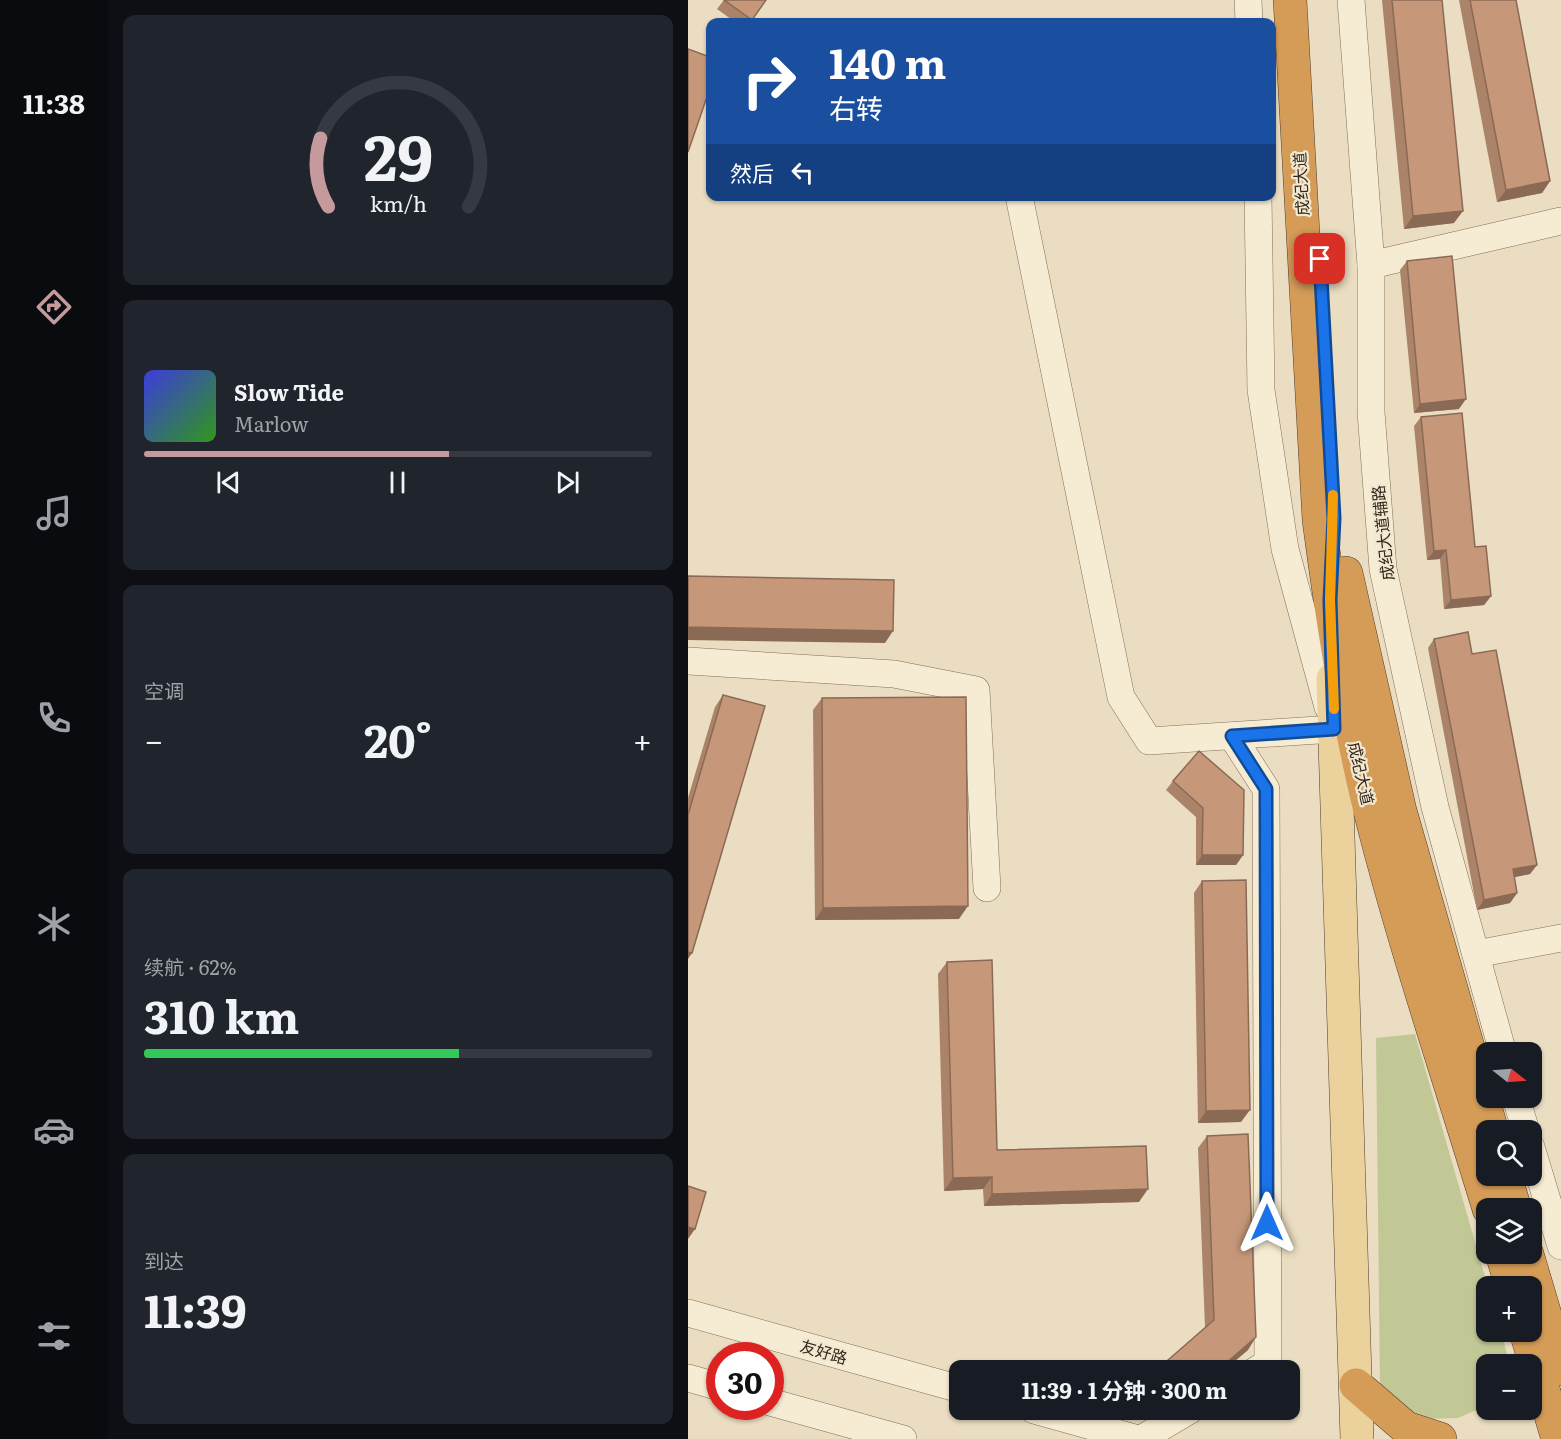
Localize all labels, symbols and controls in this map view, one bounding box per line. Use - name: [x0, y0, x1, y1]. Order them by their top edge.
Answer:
- text: 140 m: [829, 30, 946, 92]
- icon: right: [730, 42, 808, 120]
- text: 11:38: [23, 82, 85, 122]
- text: 右转: [829, 87, 883, 127]
- text: 29: [363, 108, 433, 200]
- street label: 成纪大道: [1286, 151, 1314, 217]
- text: 然后: [730, 156, 774, 189]
- icon: left: [786, 156, 819, 189]
- text: km/h: [369, 187, 427, 219]
- pin: [1294, 233, 1345, 284]
- icon: arrive: [1303, 242, 1336, 275]
- icon: directions: [33, 286, 75, 328]
- text: Slow Tide: [234, 375, 344, 408]
- text: Marlow: [234, 408, 309, 438]
- icon: previous: [212, 466, 245, 499]
- icon: pause: [381, 466, 414, 499]
- icon: next: [551, 466, 584, 499]
- street label: 成纪大道辅路: [1365, 484, 1399, 582]
- icon: music: [33, 492, 75, 534]
- text: 空调: [144, 675, 184, 705]
- icon: phone: [33, 697, 75, 739]
- text: 20°: [364, 705, 432, 772]
- text: −: [144, 714, 163, 763]
- text: +: [633, 714, 652, 763]
- street label: 成纪大道: [1343, 739, 1381, 807]
- icon: climate: [33, 903, 75, 945]
- text: 续航 · 62%: [144, 951, 237, 981]
- text: 310 km: [144, 981, 299, 1048]
- north arrow: [1476, 1042, 1542, 1108]
- map controls: [1476, 1042, 1542, 1420]
- icon: car: [33, 1109, 75, 1151]
- button: search: [1476, 1120, 1542, 1186]
- position arrow: [1235, 1191, 1299, 1255]
- button: layers: [1476, 1198, 1542, 1264]
- text: 到达: [144, 1245, 184, 1275]
- text: 11:39: [144, 1275, 247, 1342]
- button: +: [1476, 1276, 1542, 1342]
- icon: filters: [33, 1315, 75, 1357]
- street label: 友好路: [798, 1333, 850, 1369]
- speed limit sign: 30: [706, 1342, 784, 1420]
- button: −: [1476, 1354, 1542, 1420]
- text: 11:39 · 1 分钟 · 300 m: [1022, 1373, 1227, 1406]

